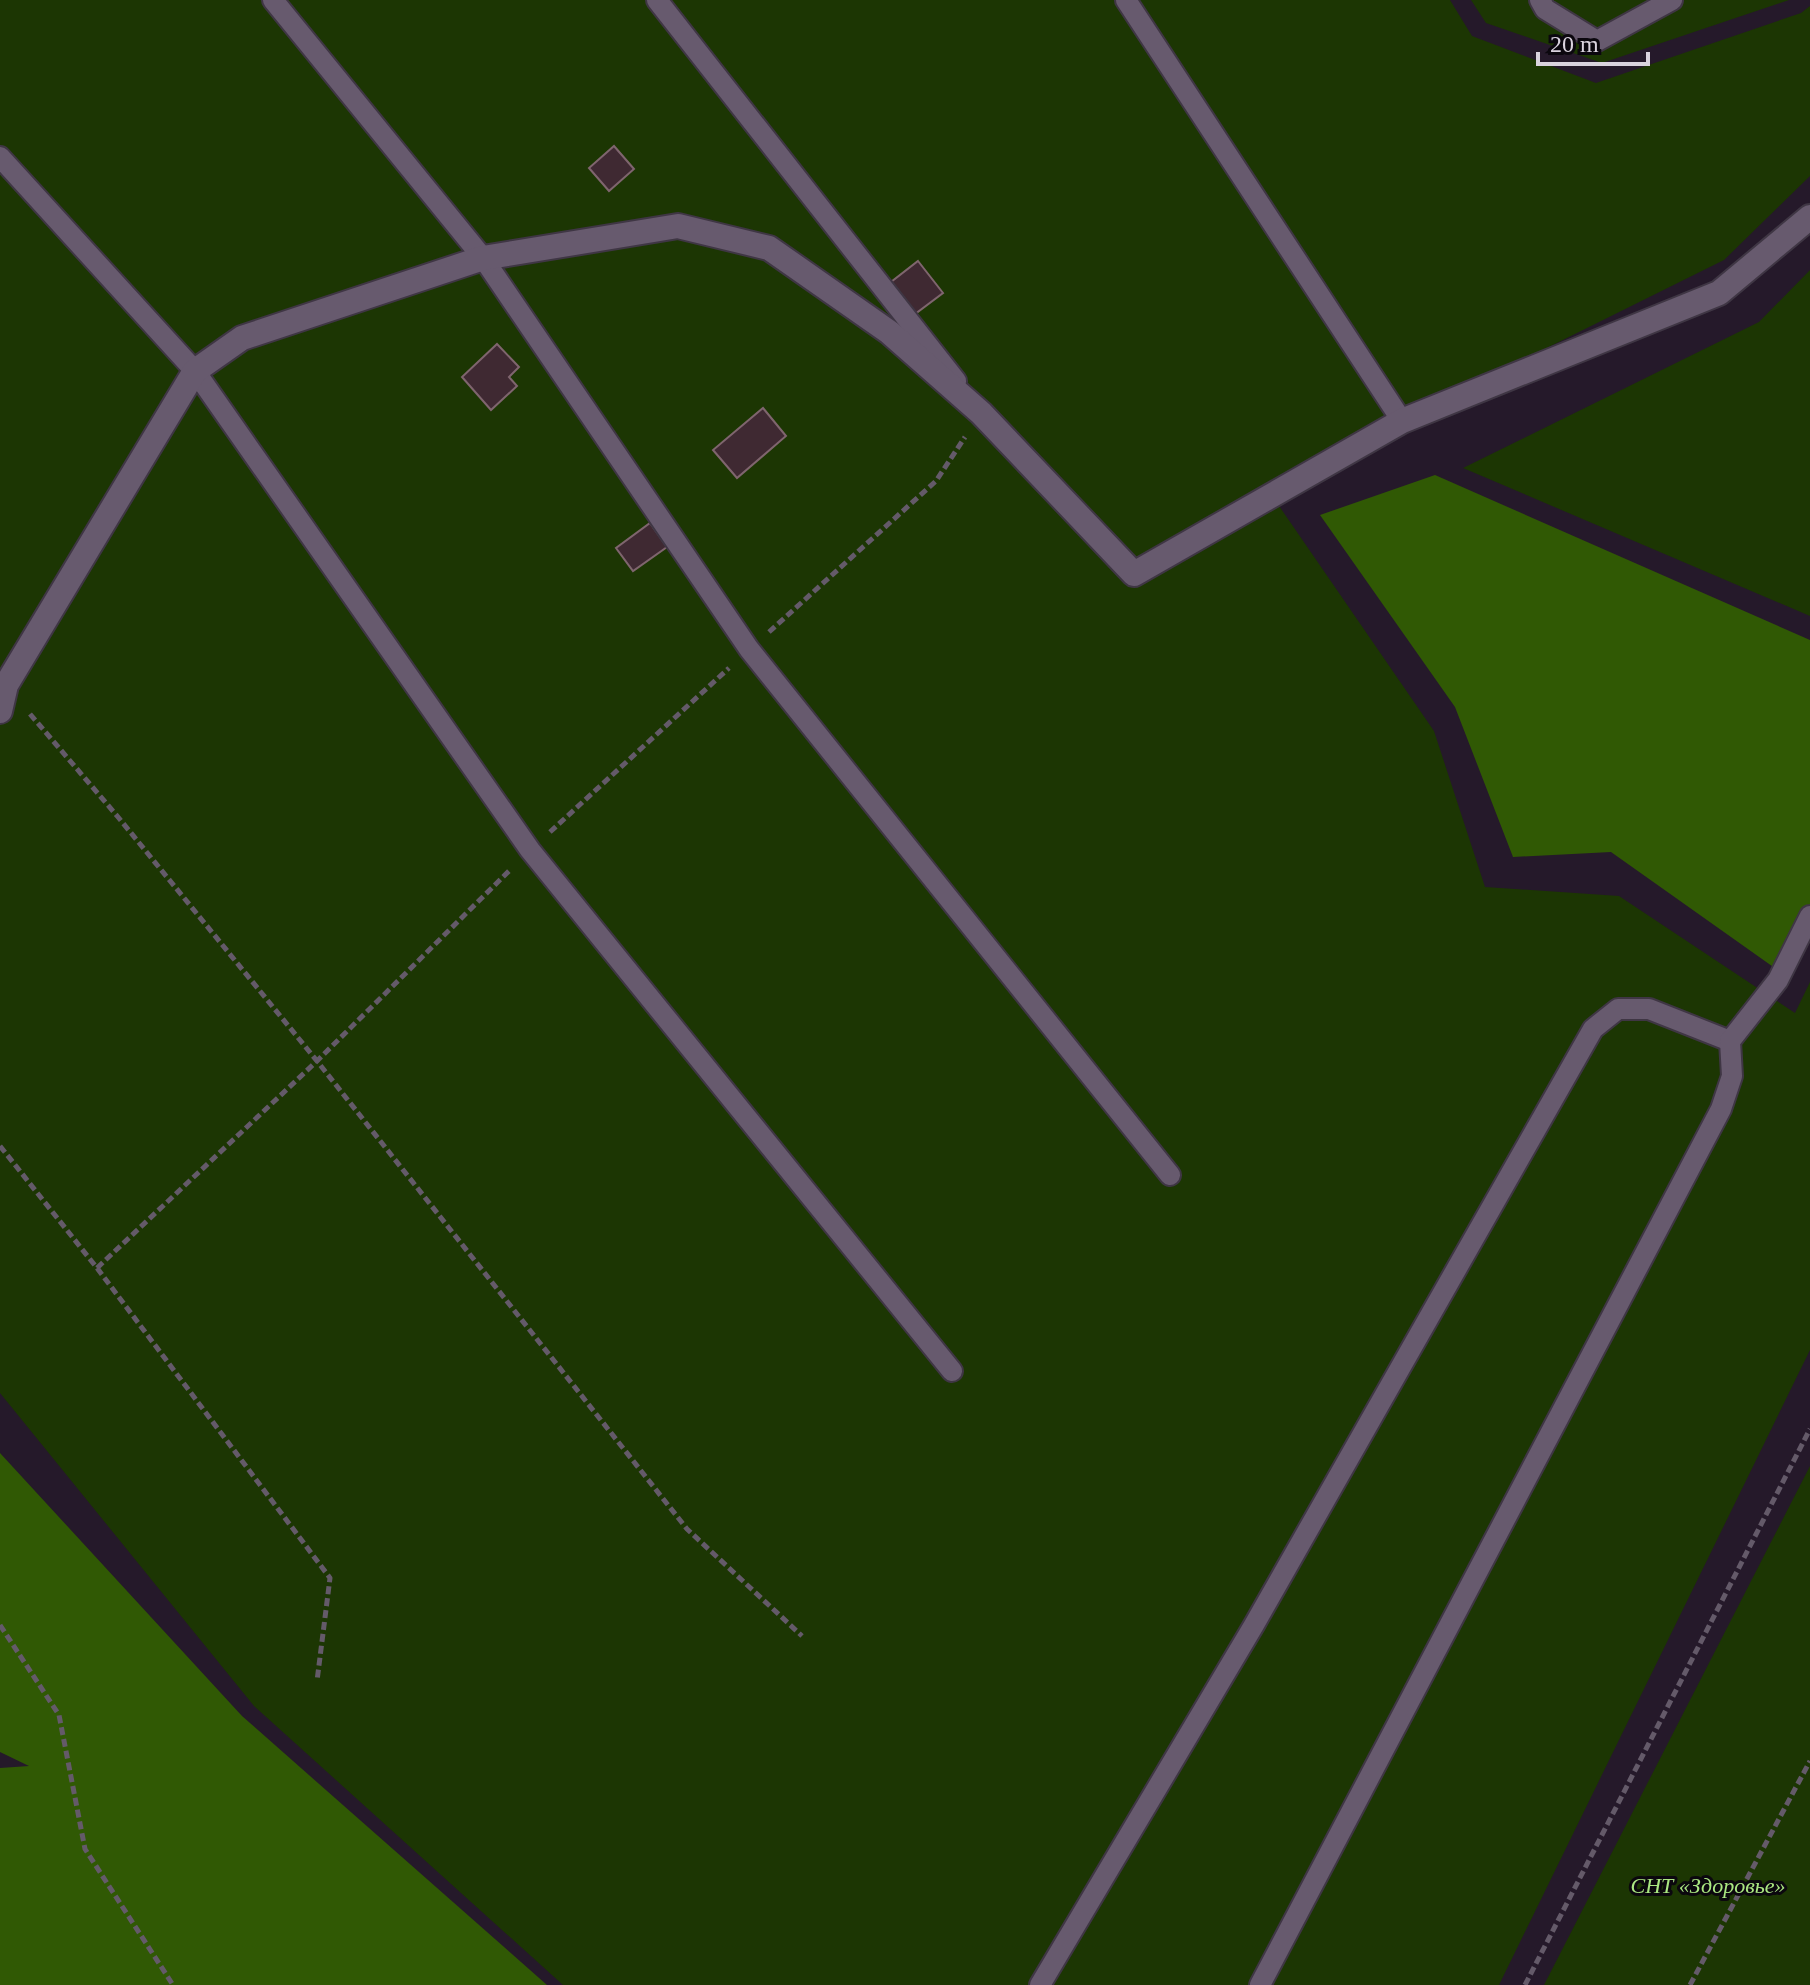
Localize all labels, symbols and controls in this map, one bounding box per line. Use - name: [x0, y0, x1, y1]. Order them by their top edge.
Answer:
- scale bar: [1538, 16, 1648, 66]
- text: 20 m: [1550, 31, 1599, 57]
- park label: СНТ «Здоровье»: [1631, 1873, 1785, 1898]

